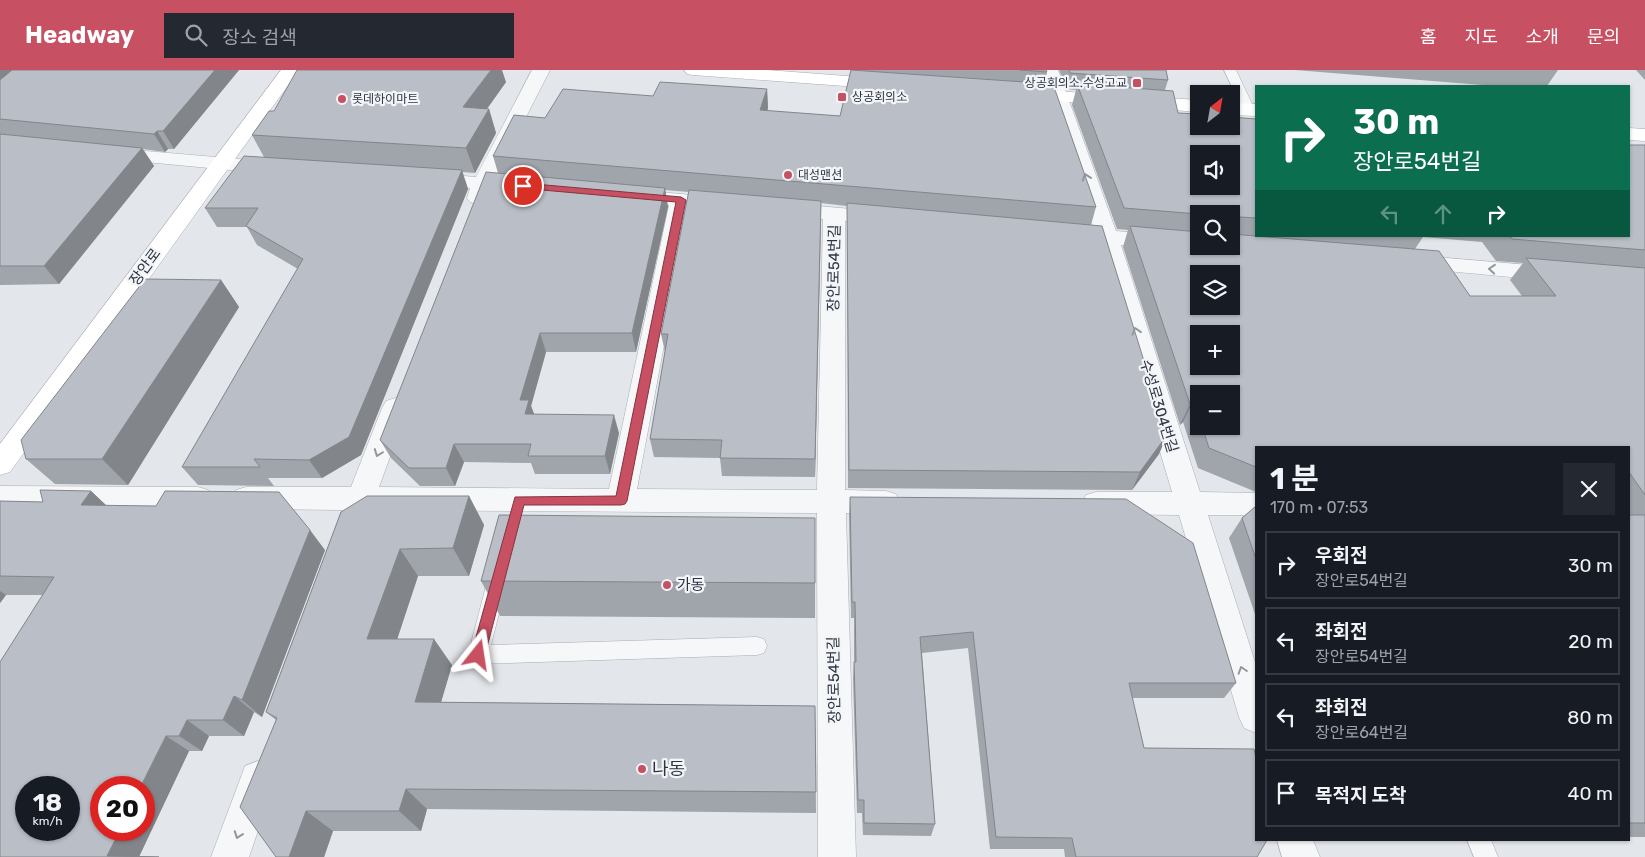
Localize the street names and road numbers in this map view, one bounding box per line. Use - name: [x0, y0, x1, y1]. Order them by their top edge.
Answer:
- street label: 장안로54번길: [824, 224, 844, 312]
- street label: 장안로: [126, 245, 164, 289]
- street label: 수성로304번길: [1136, 357, 1182, 455]
- street label: 장안로54번길: [824, 636, 844, 724]

